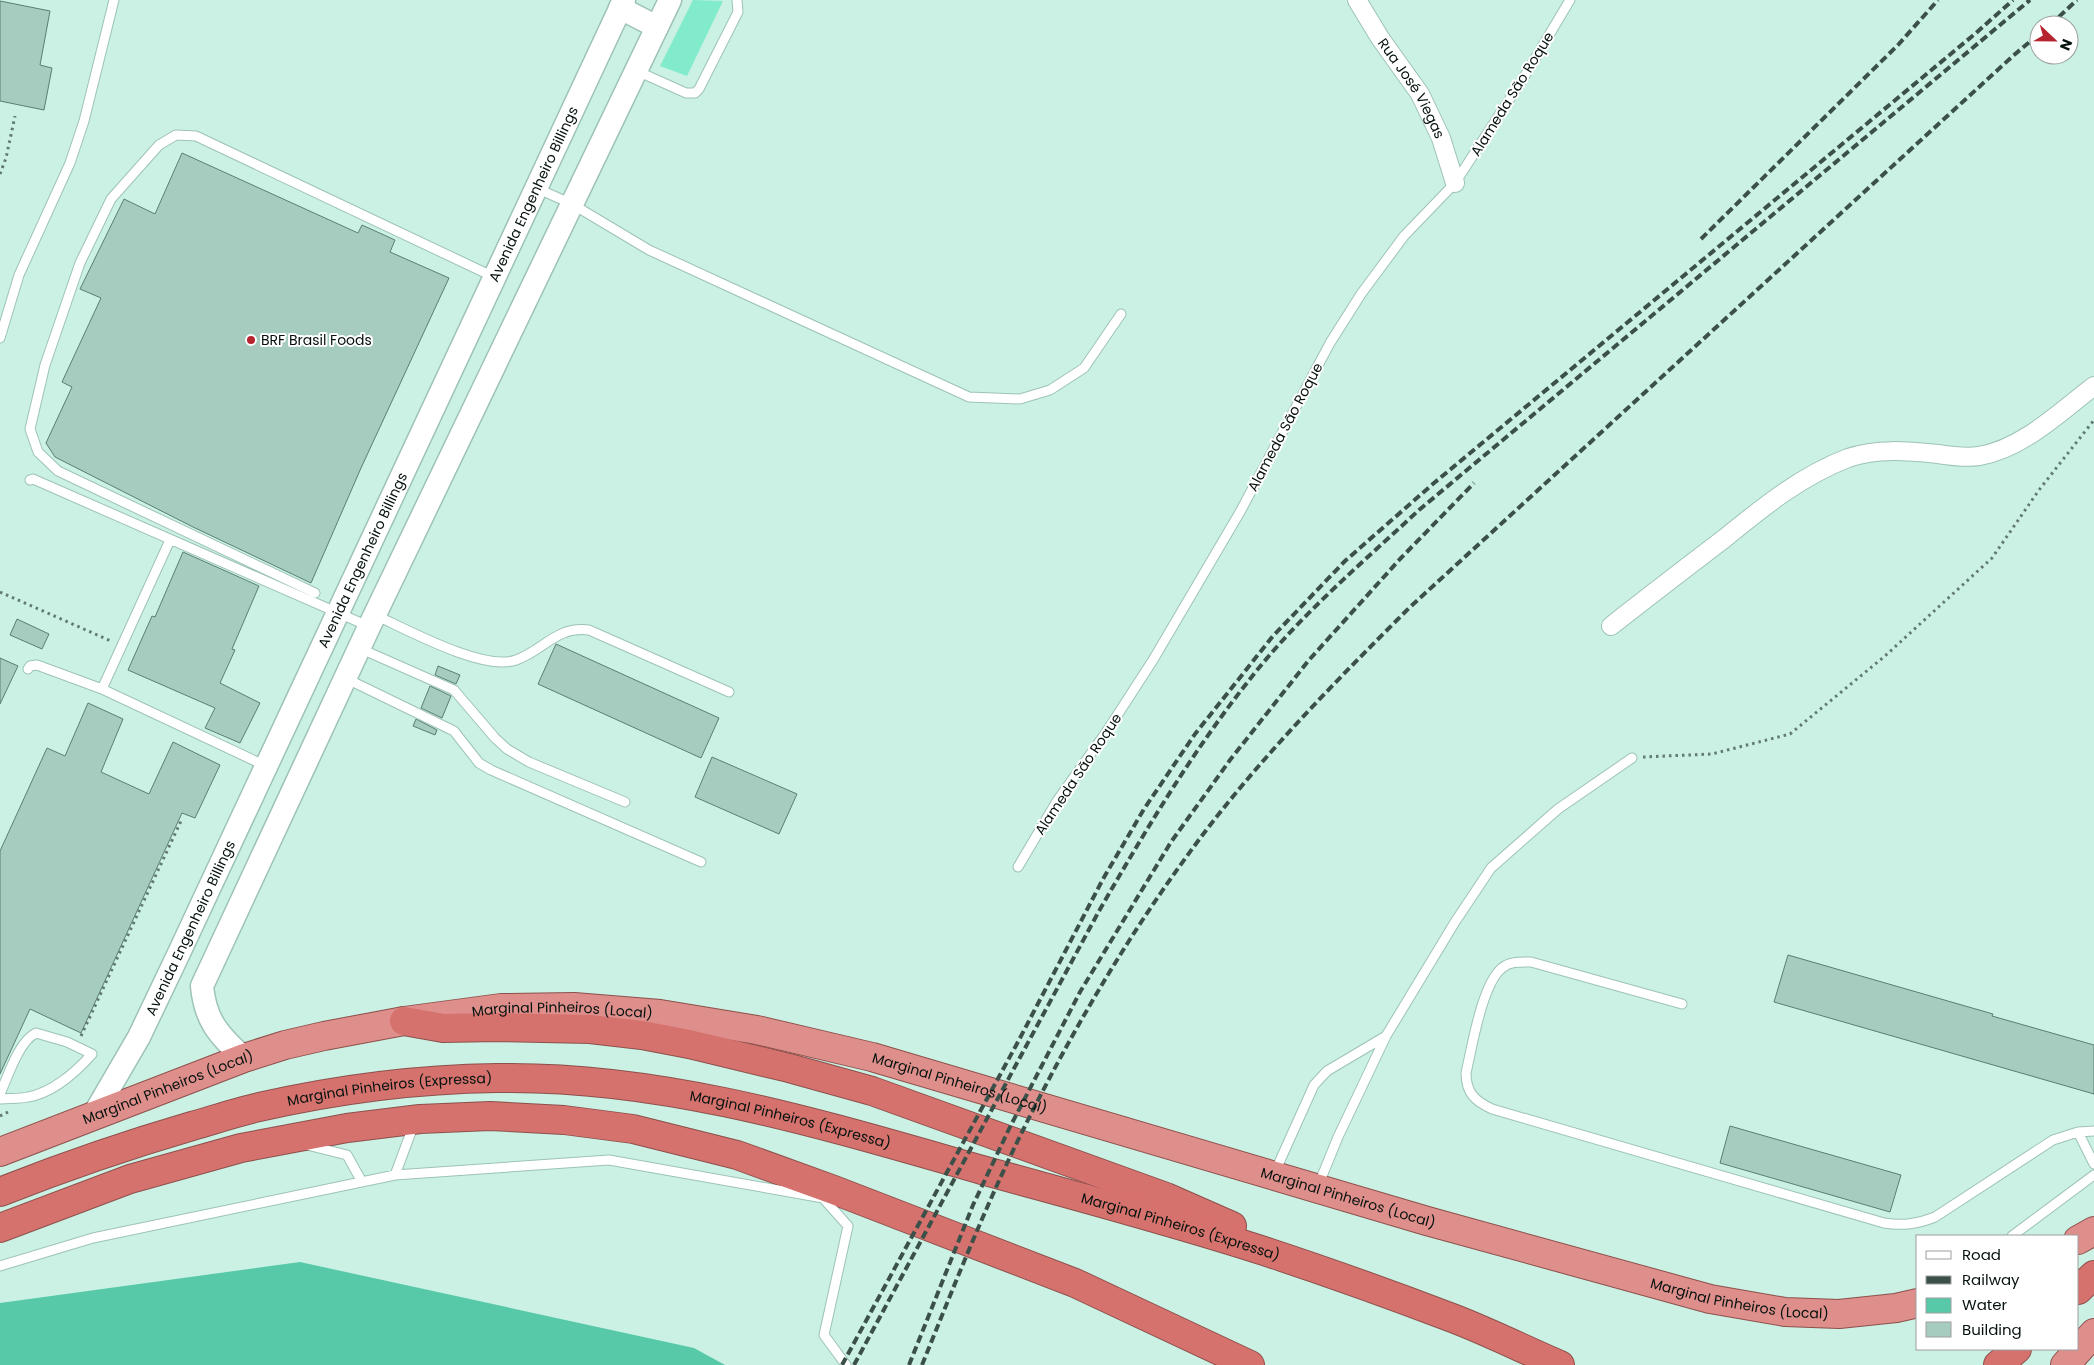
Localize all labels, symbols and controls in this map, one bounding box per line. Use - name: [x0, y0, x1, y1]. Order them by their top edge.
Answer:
- north arrow: [2029, 15, 2079, 65]
- street label: Alameda São Roque: [1466, 28, 1559, 160]
- street label: Rua José Viegas: [1373, 34, 1450, 142]
- text: N: [2055, 36, 2077, 53]
- street label: Avenida Engenheiro Billings: [484, 103, 583, 285]
- place label: BRF Brasil Foods: [261, 330, 372, 350]
- marker: BRF Brasil Foods: [245, 334, 257, 346]
- street label: Alameda São Roque: [1243, 359, 1328, 495]
- street label: Avenida Engenheiro Billings: [313, 469, 412, 651]
- street label: Alameda São Roque: [1030, 709, 1126, 839]
- street label: Avenida Engenheiro Billings: [141, 837, 240, 1019]
- street label: Marginal Pinheiros (Local): [470, 997, 653, 1023]
- street label: Marginal Pinheiros (Local): [80, 1046, 256, 1129]
- street label: Marginal Pinheiros (Local): [870, 1048, 1050, 1118]
- street label: Marginal Pinheiros (Expressa): [285, 1068, 492, 1111]
- street label: Marginal Pinheiros (Expressa): [688, 1086, 893, 1153]
- street label: Marginal Pinheiros (Local): [1258, 1162, 1438, 1233]
- street label: Marginal Pinheiros (Expressa): [1079, 1188, 1283, 1266]
- legend: [1916, 1235, 2079, 1350]
- text: Road: [1962, 1244, 2001, 1265]
- text: Railway: [1962, 1269, 2020, 1290]
- street label: Marginal Pinheiros (Local): [1648, 1273, 1829, 1324]
- text: Water: [1962, 1294, 2008, 1315]
- text: Building: [1962, 1319, 2022, 1340]

